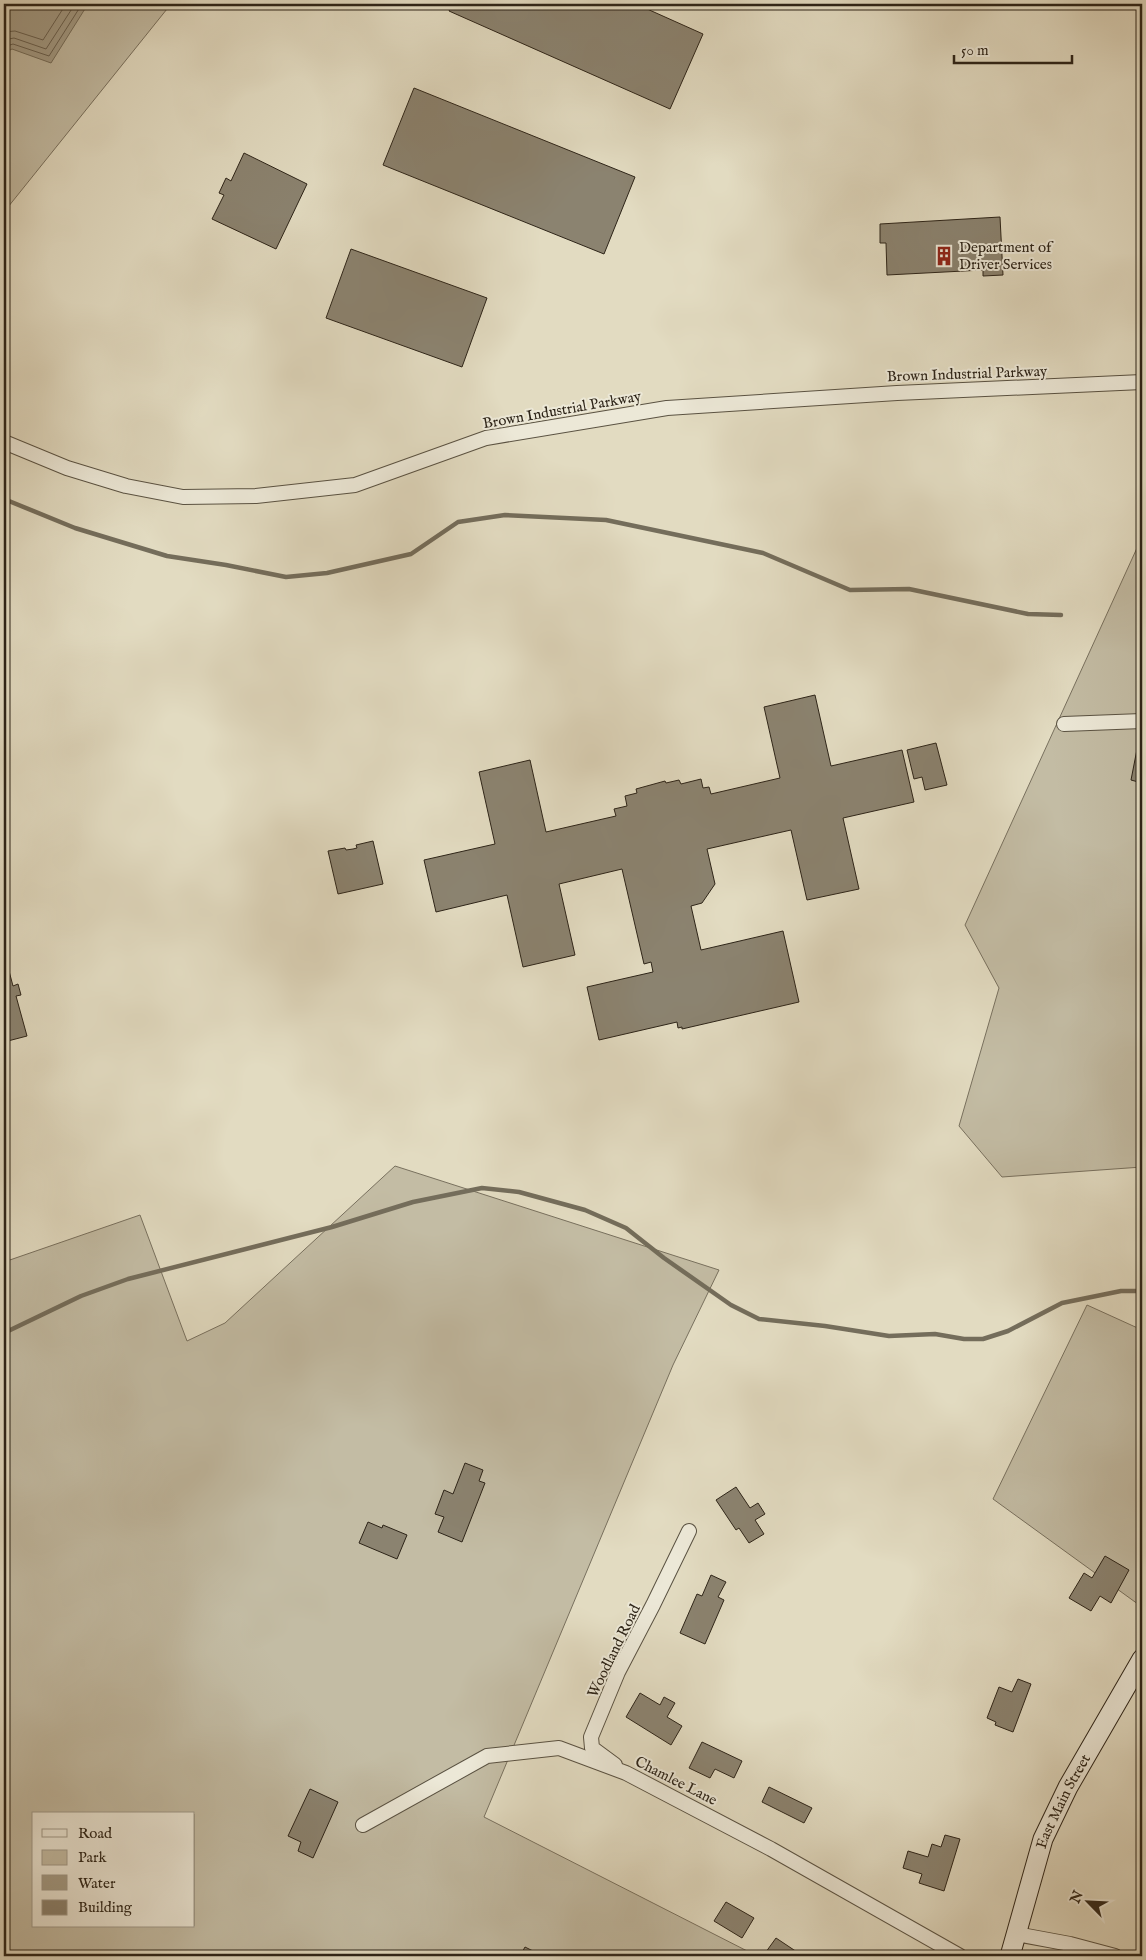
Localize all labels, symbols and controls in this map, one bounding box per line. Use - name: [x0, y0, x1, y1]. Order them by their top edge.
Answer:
- scale bar: [954, 32, 1071, 64]
- text: 50 m: [961, 41, 989, 60]
- place label: Department of Driver Services: [959, 238, 1054, 274]
- building icon: Department of Driver Services: [933, 245, 955, 267]
- street label: Brown Industrial Parkway: [886, 362, 1048, 386]
- street label: Brown Industrial Parkway: [481, 387, 643, 433]
- street label: Woodland Road: [583, 1600, 645, 1701]
- street label: East Main Street: [1031, 1751, 1095, 1851]
- street label: Chamlee Lane: [632, 1752, 720, 1810]
- legend: [32, 1812, 195, 1928]
- text: Road: [78, 1824, 113, 1843]
- text: Park: [78, 1848, 108, 1867]
- text: Water: [78, 1874, 116, 1893]
- north arrow: [1064, 1878, 1114, 1928]
- text: N: [1066, 1888, 1088, 1907]
- text: Building: [78, 1898, 133, 1917]

